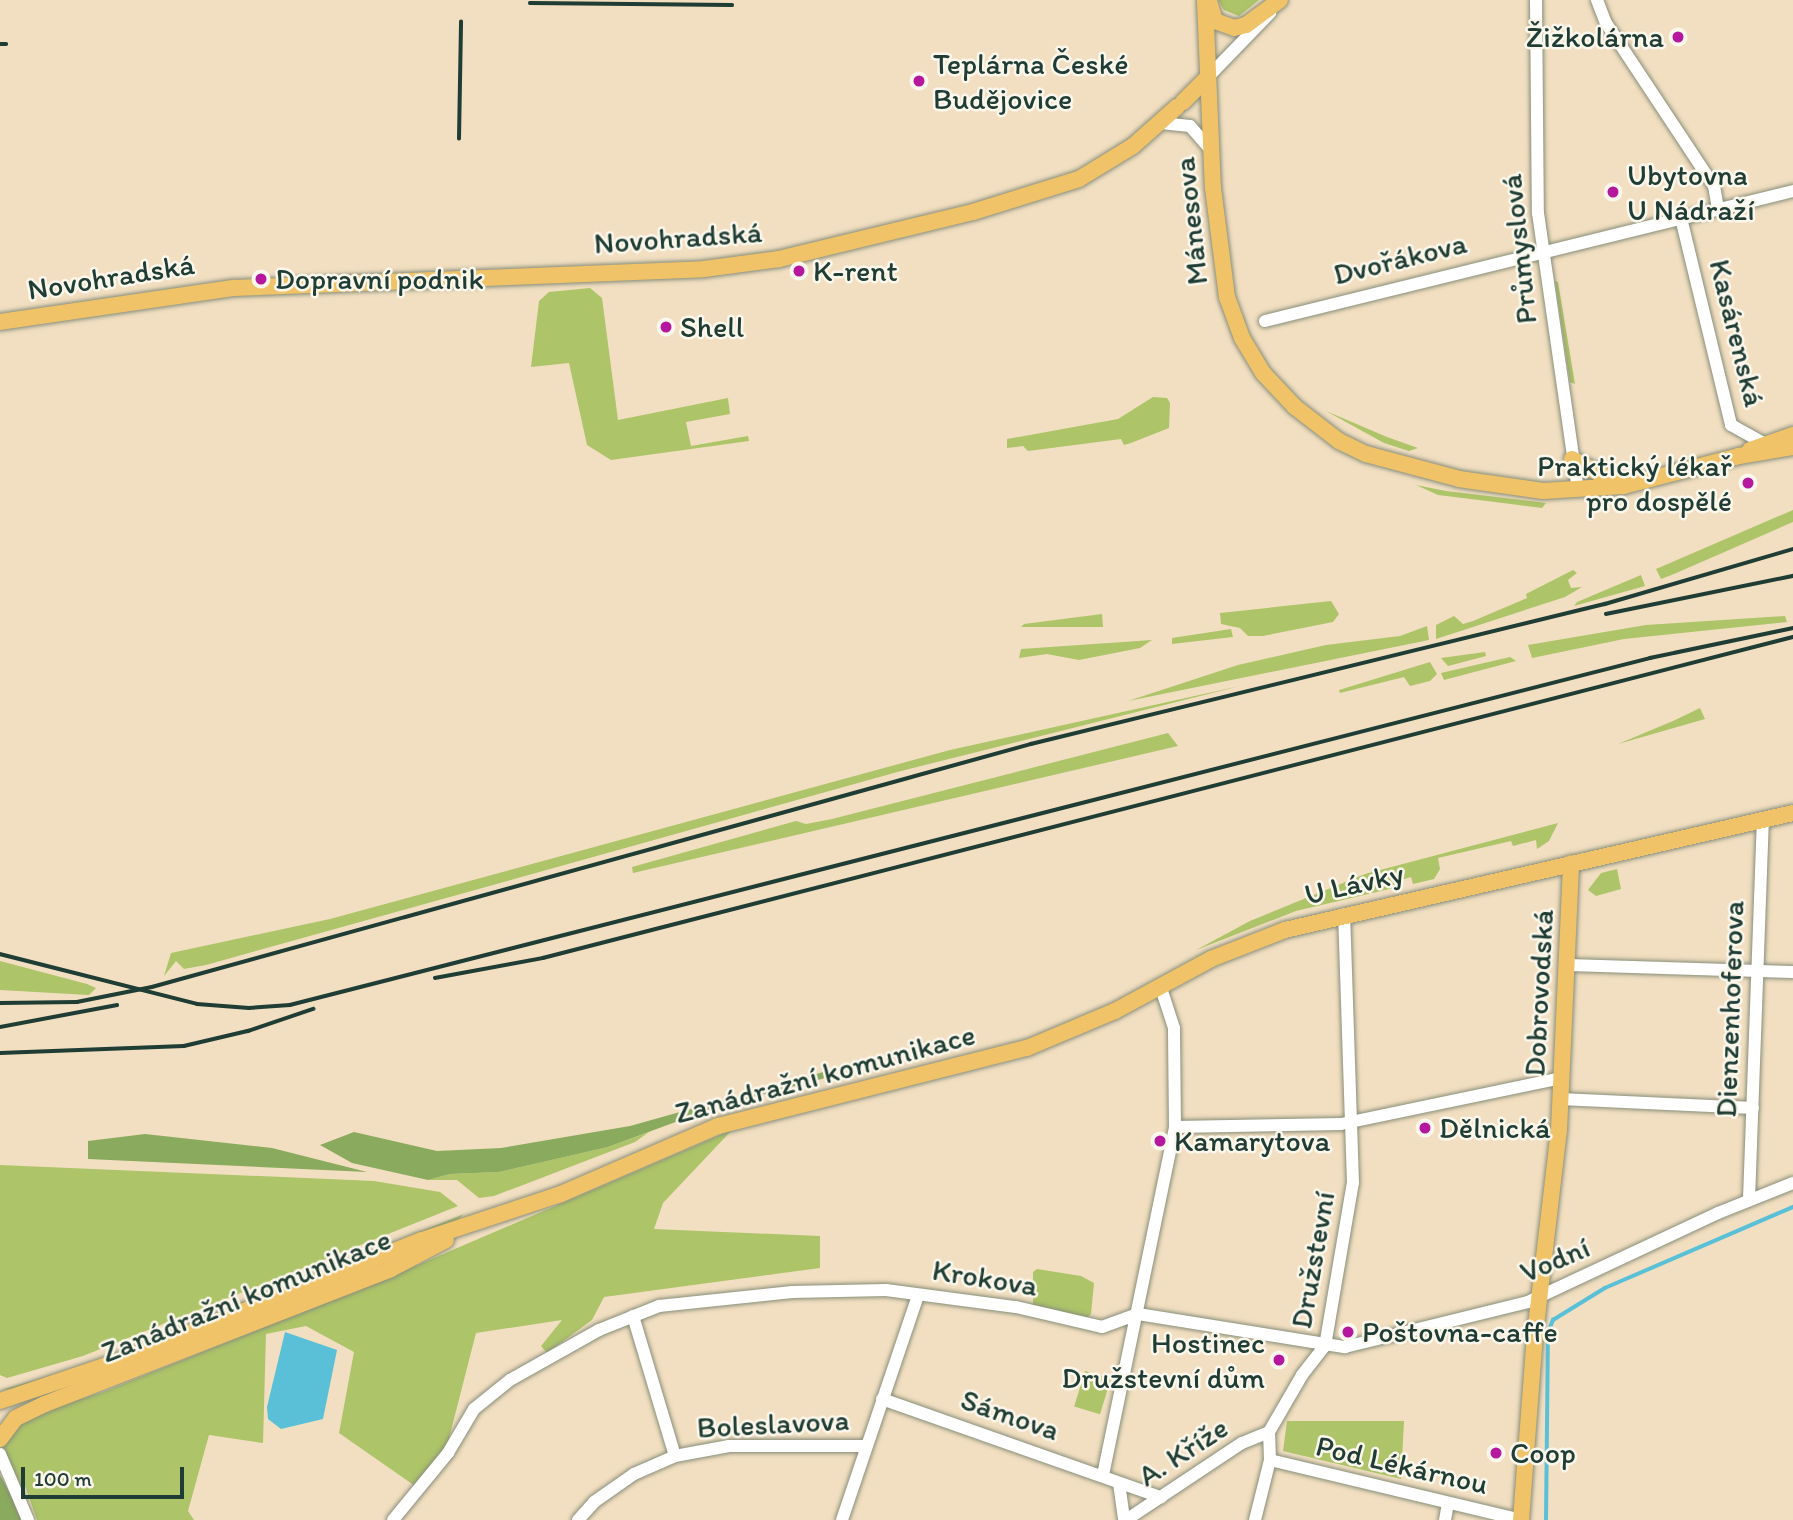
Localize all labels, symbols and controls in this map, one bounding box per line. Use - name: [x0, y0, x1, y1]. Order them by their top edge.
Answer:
- place label: Žižkolárna: [1526, 19, 1664, 55]
- marker: Žižkolárna: [1670, 29, 1686, 45]
- place label: Teplárna České Budějovice: [933, 46, 1128, 116]
- marker: Teplárna České Budějovice: [911, 73, 927, 89]
- street label: Mánesova: [1166, 155, 1216, 287]
- place label: Ubytovna U Nádraží: [1627, 157, 1755, 228]
- street label: Průmyslová: [1493, 172, 1545, 326]
- marker: Ubytovna U Nádraží: [1605, 184, 1621, 200]
- street label: Novohradská: [593, 214, 763, 262]
- street label: Dvořákova: [1329, 225, 1471, 293]
- street label: Novohradská: [25, 246, 197, 308]
- place label: K-rent: [813, 253, 898, 289]
- street label: Kasárenská: [1701, 256, 1773, 410]
- place label: Dopravní podnik: [275, 261, 485, 297]
- marker: K-rent: [791, 263, 807, 279]
- marker: Dopravní podnik: [253, 271, 269, 287]
- place label: Shell: [680, 309, 744, 345]
- marker: Shell: [658, 319, 674, 335]
- place label: Praktický lékař pro dospělé: [1537, 448, 1732, 518]
- marker: Praktický lékař pro dospělé: [1738, 473, 1758, 493]
- street label: U Lávky: [1301, 855, 1407, 913]
- street label: Dienzenhoferova: [1708, 900, 1752, 1118]
- street label: Dobrovodská: [1517, 908, 1561, 1078]
- street label: Zanádražní komunikace: [672, 1017, 978, 1131]
- place label: Dělnická: [1439, 1110, 1551, 1146]
- marker: Dělnická: [1417, 1120, 1433, 1136]
- place label: Kamarytova: [1174, 1123, 1330, 1159]
- marker: Kamarytova: [1152, 1133, 1168, 1149]
- street label: Družstevní: [1283, 1189, 1343, 1331]
- street label: Zanádražní komunikace: [96, 1222, 396, 1370]
- street label: Vodní: [1515, 1229, 1595, 1291]
- street label: Krokova: [930, 1252, 1040, 1304]
- place label: Poštovna-caffe: [1362, 1314, 1558, 1350]
- marker: Poštovna-caffe: [1340, 1324, 1356, 1340]
- place label: Hostinec Družstevní dům: [1062, 1325, 1265, 1396]
- marker: Hostinec Družstevní dům: [1271, 1352, 1287, 1368]
- street label: Sámova: [956, 1381, 1064, 1449]
- street label: Boleslavova: [696, 1402, 850, 1446]
- street label: A. Kříže: [1131, 1410, 1235, 1494]
- street label: Pod Lékárnou: [1312, 1428, 1492, 1502]
- place label: Coop: [1510, 1435, 1576, 1471]
- marker: Coop: [1488, 1445, 1504, 1461]
- scale bar: [24, 1454, 187, 1498]
- text: 100 m: [34, 1466, 92, 1491]

